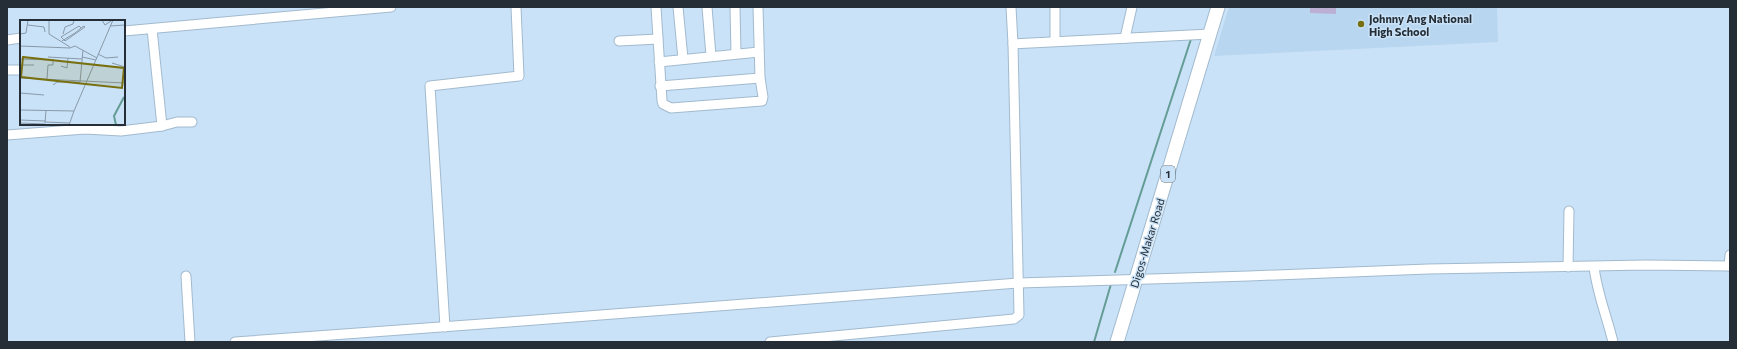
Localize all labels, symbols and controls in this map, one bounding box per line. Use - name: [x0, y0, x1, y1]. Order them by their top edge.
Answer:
- place label: Johnny Ang National High School: [1369, 12, 1472, 38]
- marker: Johnny Ang National High School: [1356, 19, 1366, 29]
- inset map: [20, 20, 125, 125]
- road number: 1: [1161, 166, 1175, 182]
- street label: Digos-Makar Road: [1127, 197, 1167, 289]

